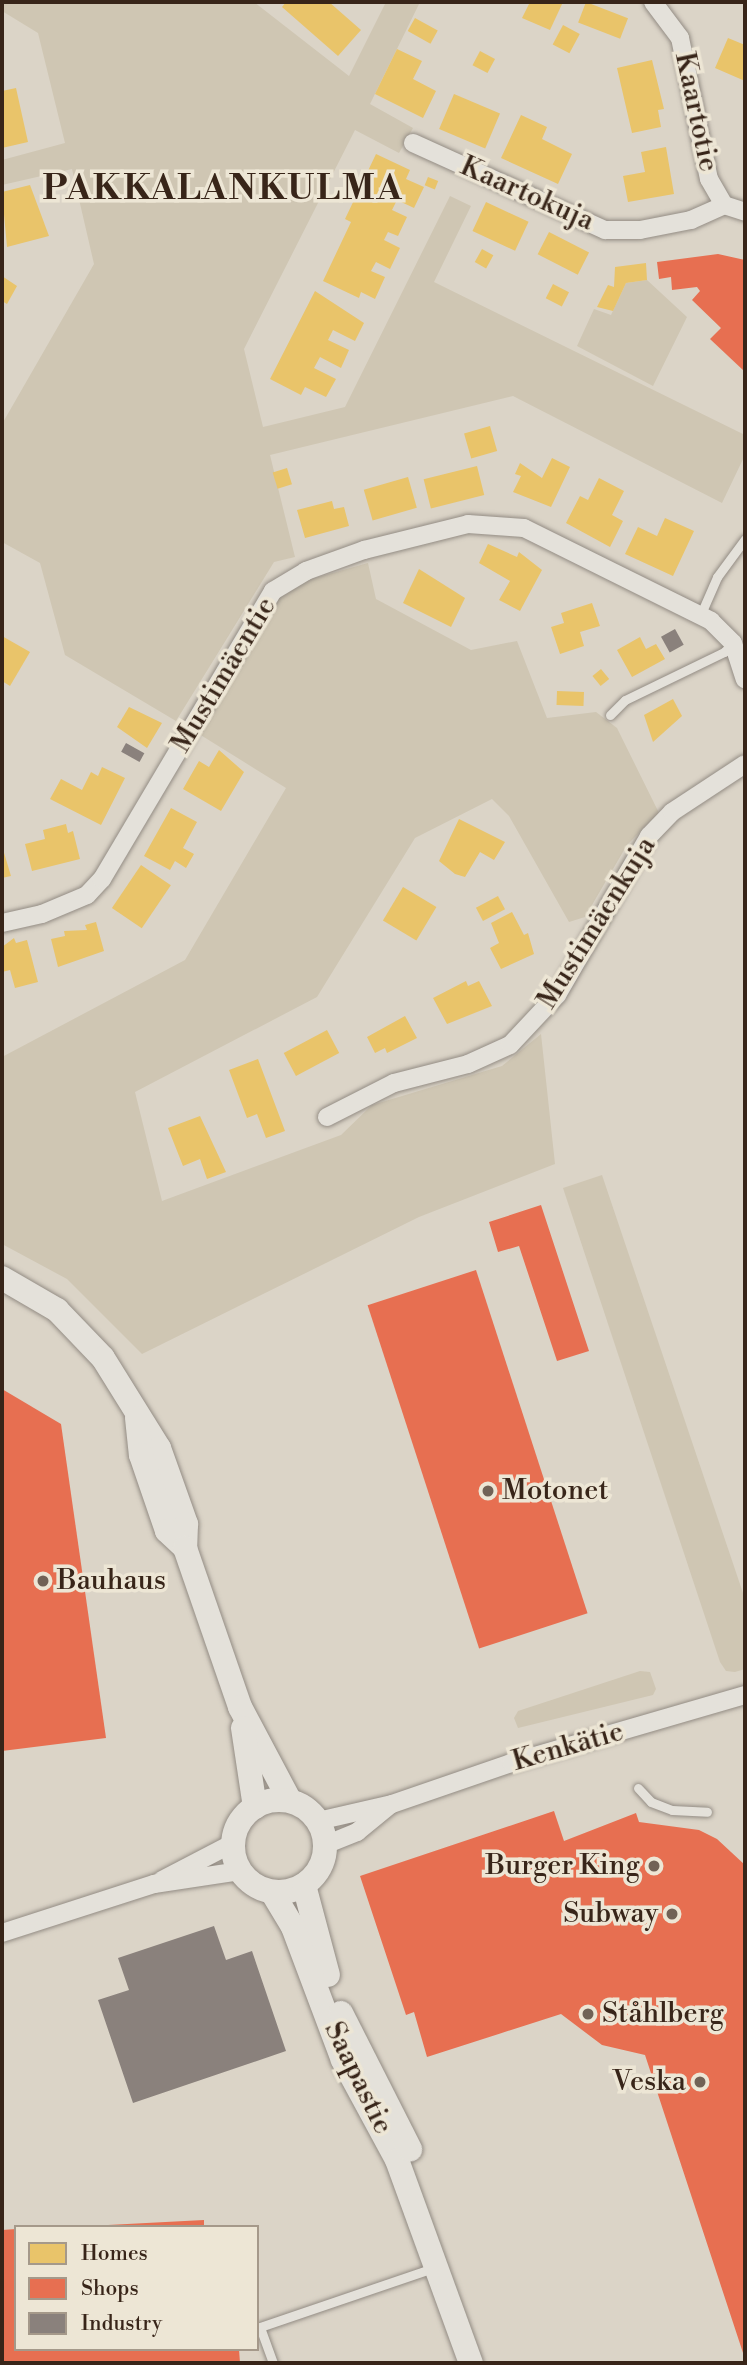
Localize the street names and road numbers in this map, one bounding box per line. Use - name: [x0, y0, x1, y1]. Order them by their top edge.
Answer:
- street label: Kaartotie: [667, 49, 725, 175]
- street label: Kaartokuja: [455, 150, 599, 238]
- street label: Mustimäentie: [164, 591, 284, 759]
- street label: Mustimäenkuja: [531, 831, 663, 1015]
- street label: Kenkätie: [509, 1715, 627, 1779]
- street label: Saapastie: [316, 2016, 400, 2140]

